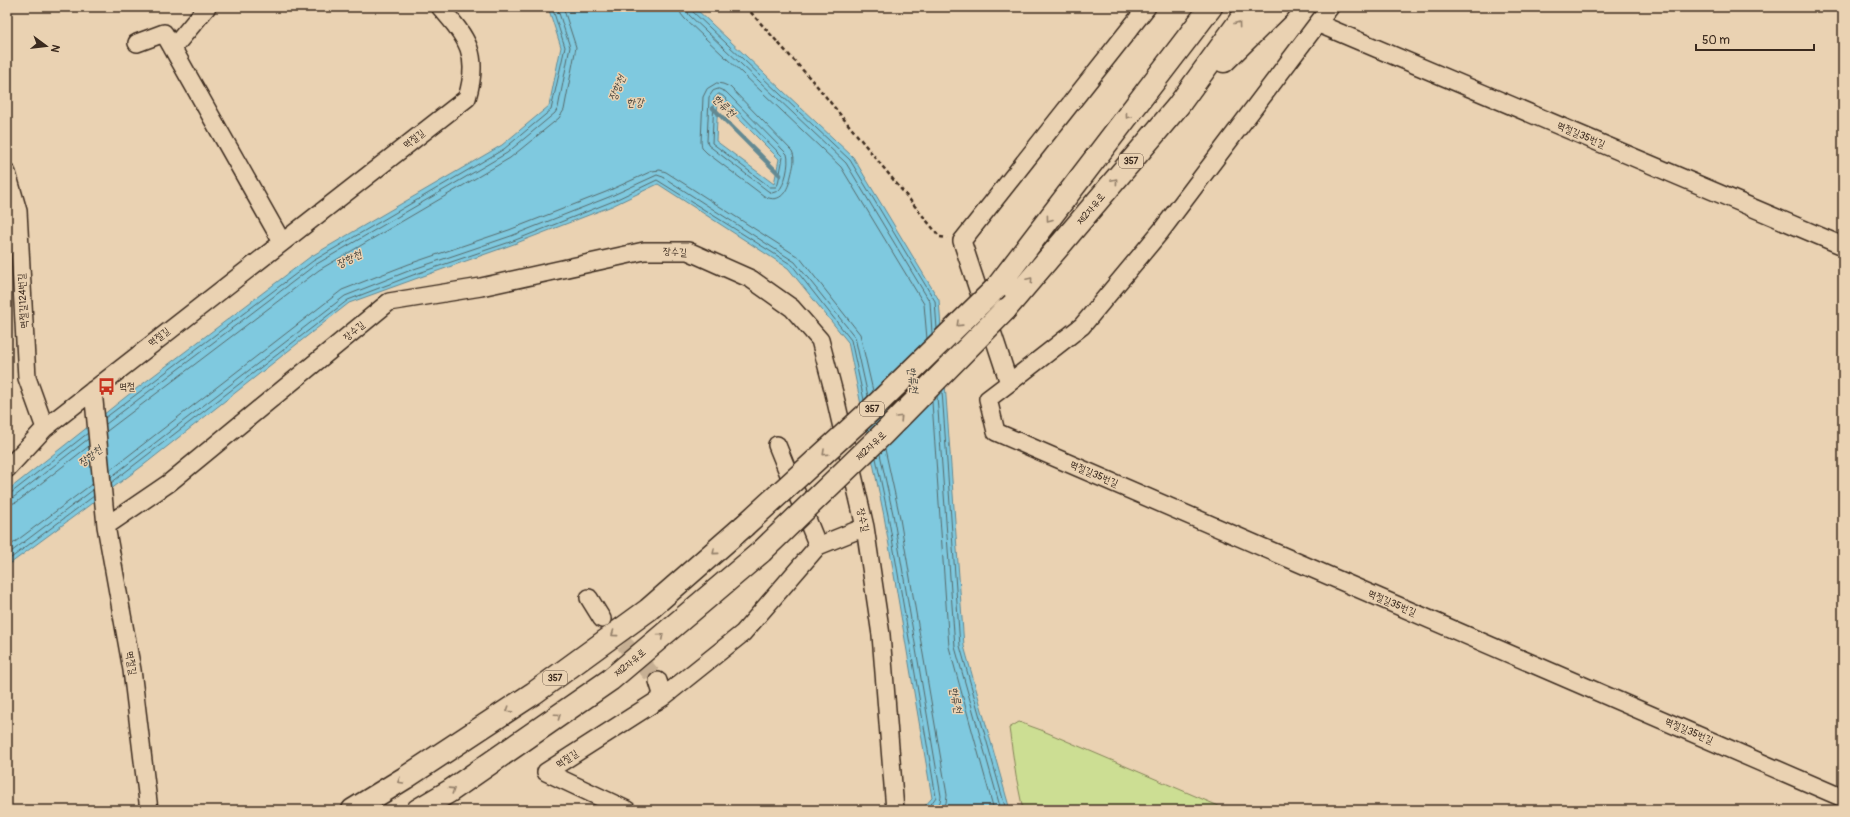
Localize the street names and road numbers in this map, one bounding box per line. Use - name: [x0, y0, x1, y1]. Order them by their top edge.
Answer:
- street label: 멱절길35번길: [1555, 119, 1607, 151]
- street label: 멱절길: [401, 127, 427, 151]
- road number: 357: [1119, 154, 1143, 168]
- street label: 제2자유로: [1074, 191, 1108, 227]
- street label: 장수길: [663, 245, 687, 259]
- street label: 멱절길124번길: [16, 273, 30, 329]
- street label: 장수길: [341, 319, 367, 343]
- street label: 멱절길: [146, 325, 172, 349]
- road number: 357: [860, 402, 884, 416]
- street label: 제2자유로: [853, 429, 889, 463]
- street label: 멱절길35번길: [1068, 458, 1120, 490]
- street label: 장수길: [855, 507, 871, 533]
- street label: 멱절길35번길: [1366, 587, 1418, 619]
- street label: 제2자유로: [612, 646, 648, 680]
- street label: 멱절길: [123, 650, 139, 676]
- road number: 357: [543, 671, 567, 685]
- street label: 멱절길35번길: [1663, 715, 1715, 747]
- street label: 멱절길: [554, 747, 580, 771]

